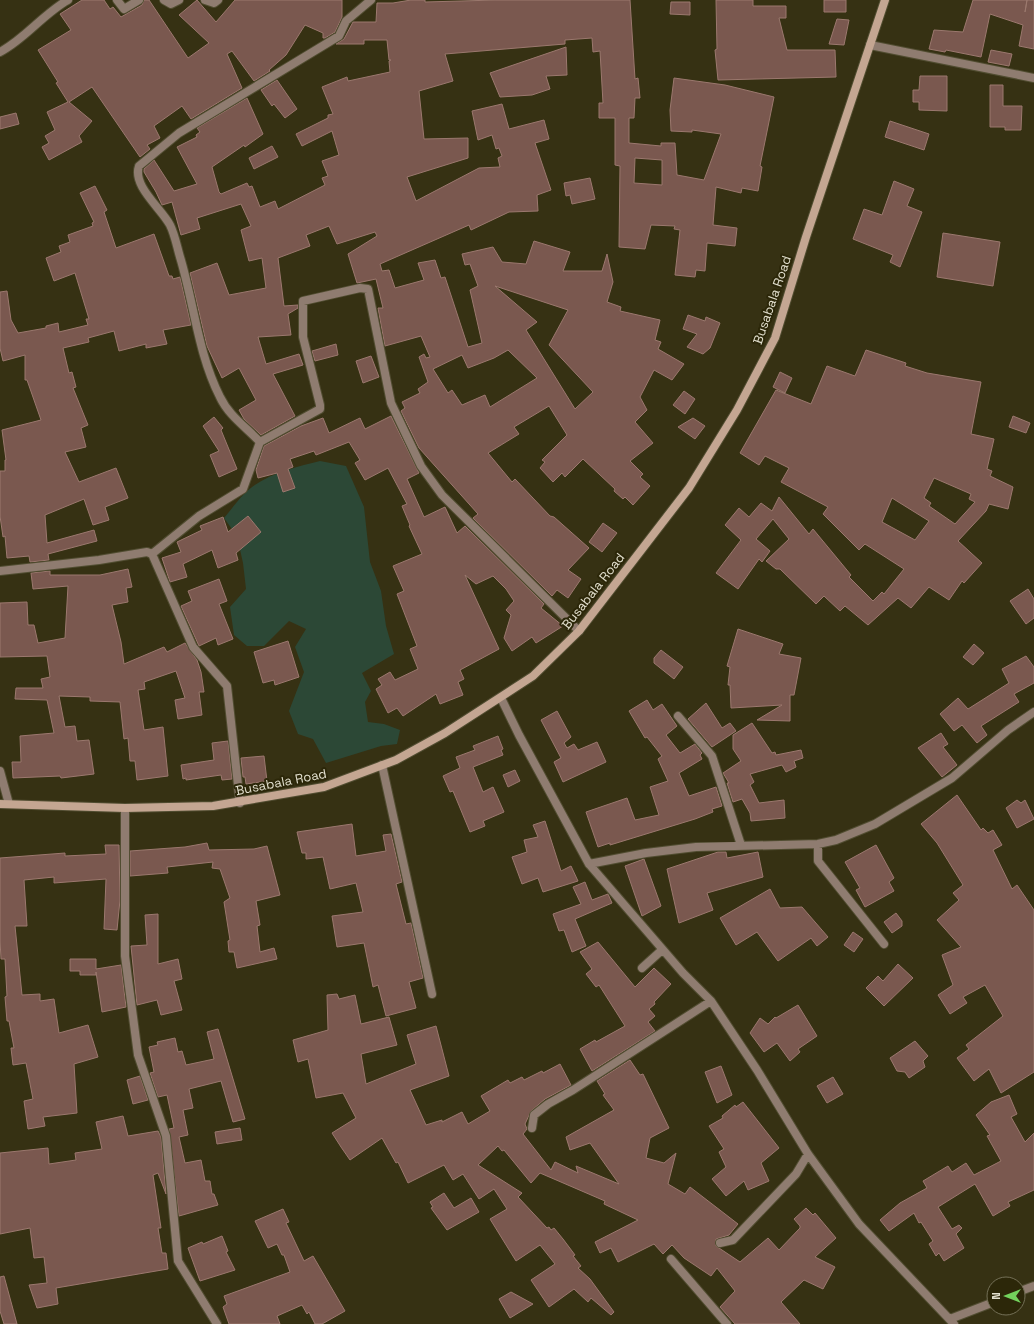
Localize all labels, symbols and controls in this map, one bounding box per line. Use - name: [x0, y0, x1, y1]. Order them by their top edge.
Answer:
- street label: Busabala Road: [749, 253, 795, 347]
- street label: Busabala Road: [558, 549, 628, 633]
- street label: Busabala Road: [234, 765, 328, 799]
- north arrow: [986, 1276, 1026, 1316]
- text: N: [989, 1292, 1003, 1300]

